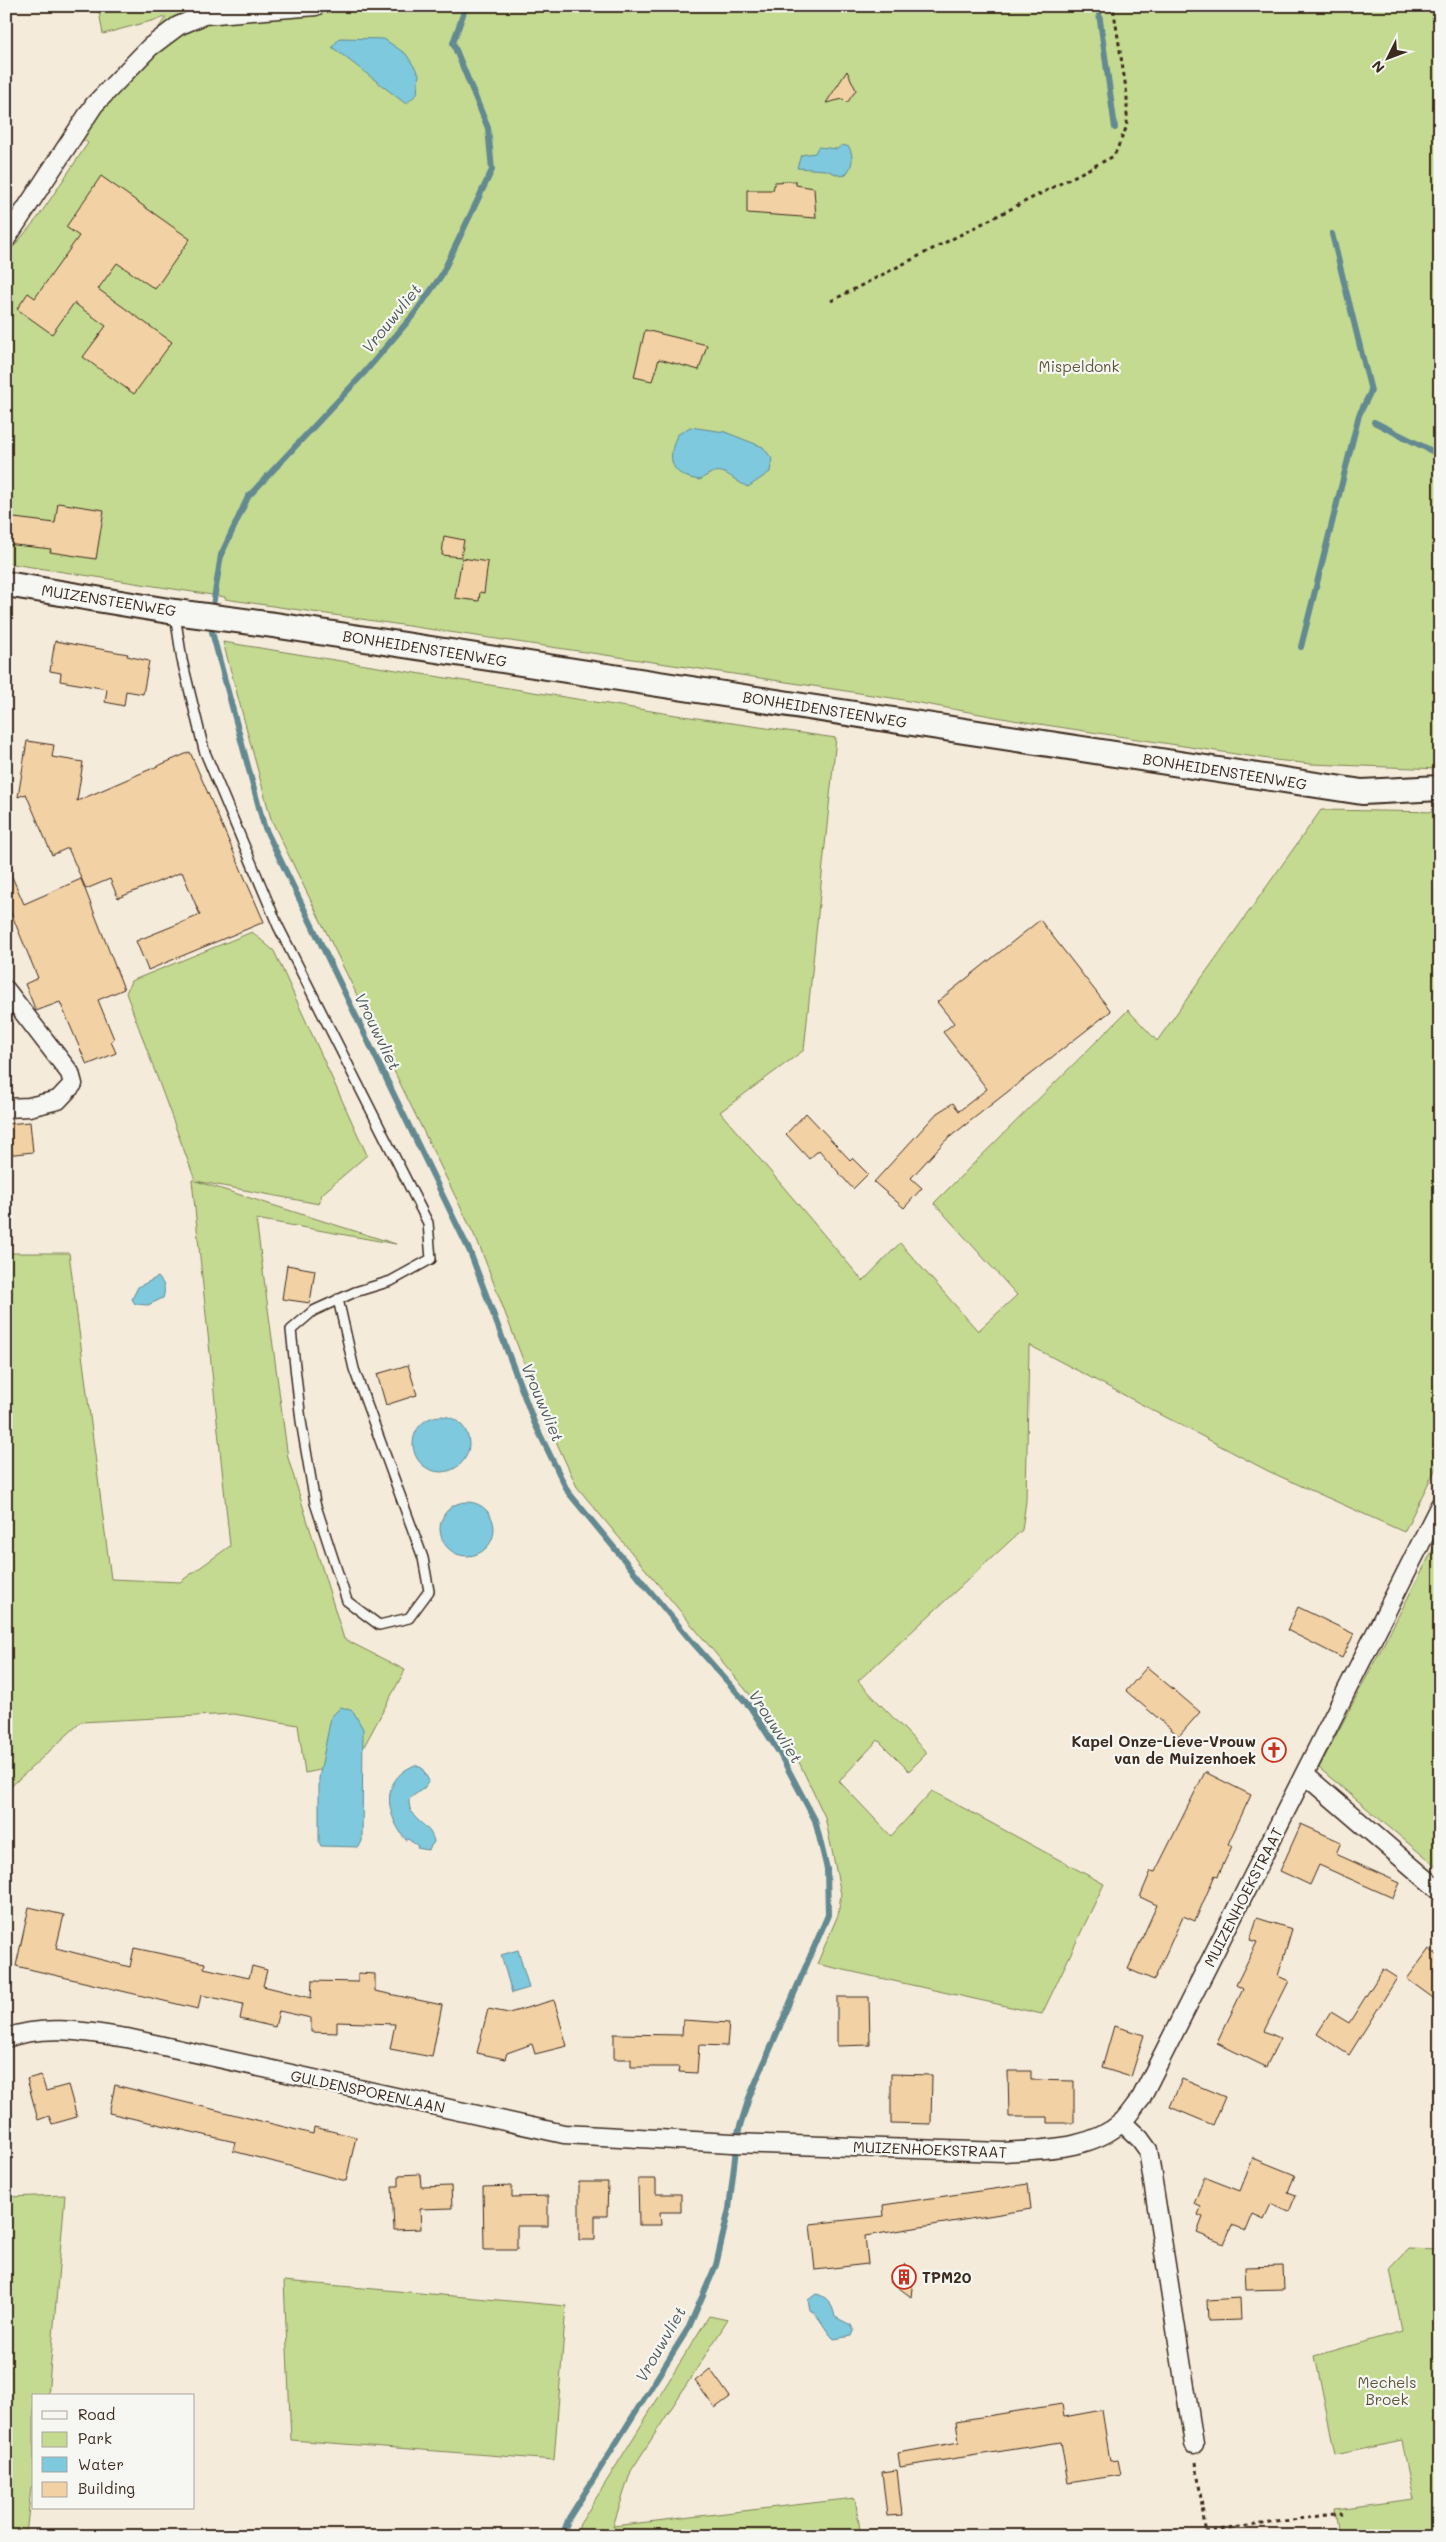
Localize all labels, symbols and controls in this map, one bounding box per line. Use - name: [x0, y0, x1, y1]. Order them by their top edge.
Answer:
- north arrow: [1364, 32, 1414, 82]
- text: N: [1367, 57, 1389, 77]
- water label: Vrouwvliet: [357, 279, 425, 357]
- park label: Mispeldonk: [1039, 356, 1119, 376]
- street label: MUIZENSTEENWEG: [40, 579, 178, 621]
- street label: BONHEIDENSTEENWEG: [341, 625, 509, 671]
- street label: BONHEIDENSTEENWEG: [741, 686, 909, 732]
- street label: BONHEIDENSTEENWEG: [1141, 748, 1309, 794]
- water label: Vrouwvliet: [350, 989, 406, 1073]
- water label: Vrouwvliet: [517, 1359, 569, 1445]
- water label: Vrouwvliet: [744, 1685, 808, 1767]
- place label: Kapel Onze-Lieve-Vrouw van de Muizenhoek: [1071, 1731, 1256, 1768]
- church icon: Kapel Onze-Lieve-Vrouw van de Muizenhoek: [1261, 1737, 1287, 1763]
- street label: MUIZENHOEKSTRAAT: [1199, 1824, 1287, 1970]
- street label: GULDENSPORENLAAN: [289, 2065, 447, 2117]
- street label: MUIZENHOEKSTRAAT: [853, 2136, 1007, 2162]
- building icon: TPM20: [891, 2264, 917, 2290]
- place label: TPM20: [922, 2267, 972, 2287]
- water label: Vrouwvliet: [630, 2303, 690, 2385]
- park label: Mechels Broek: [1358, 2372, 1416, 2409]
- legend: [32, 2394, 195, 2510]
- text: Road: [78, 2404, 115, 2424]
- text: Park: [78, 2428, 112, 2448]
- text: Water: [78, 2454, 124, 2474]
- text: Building: [78, 2478, 135, 2498]

